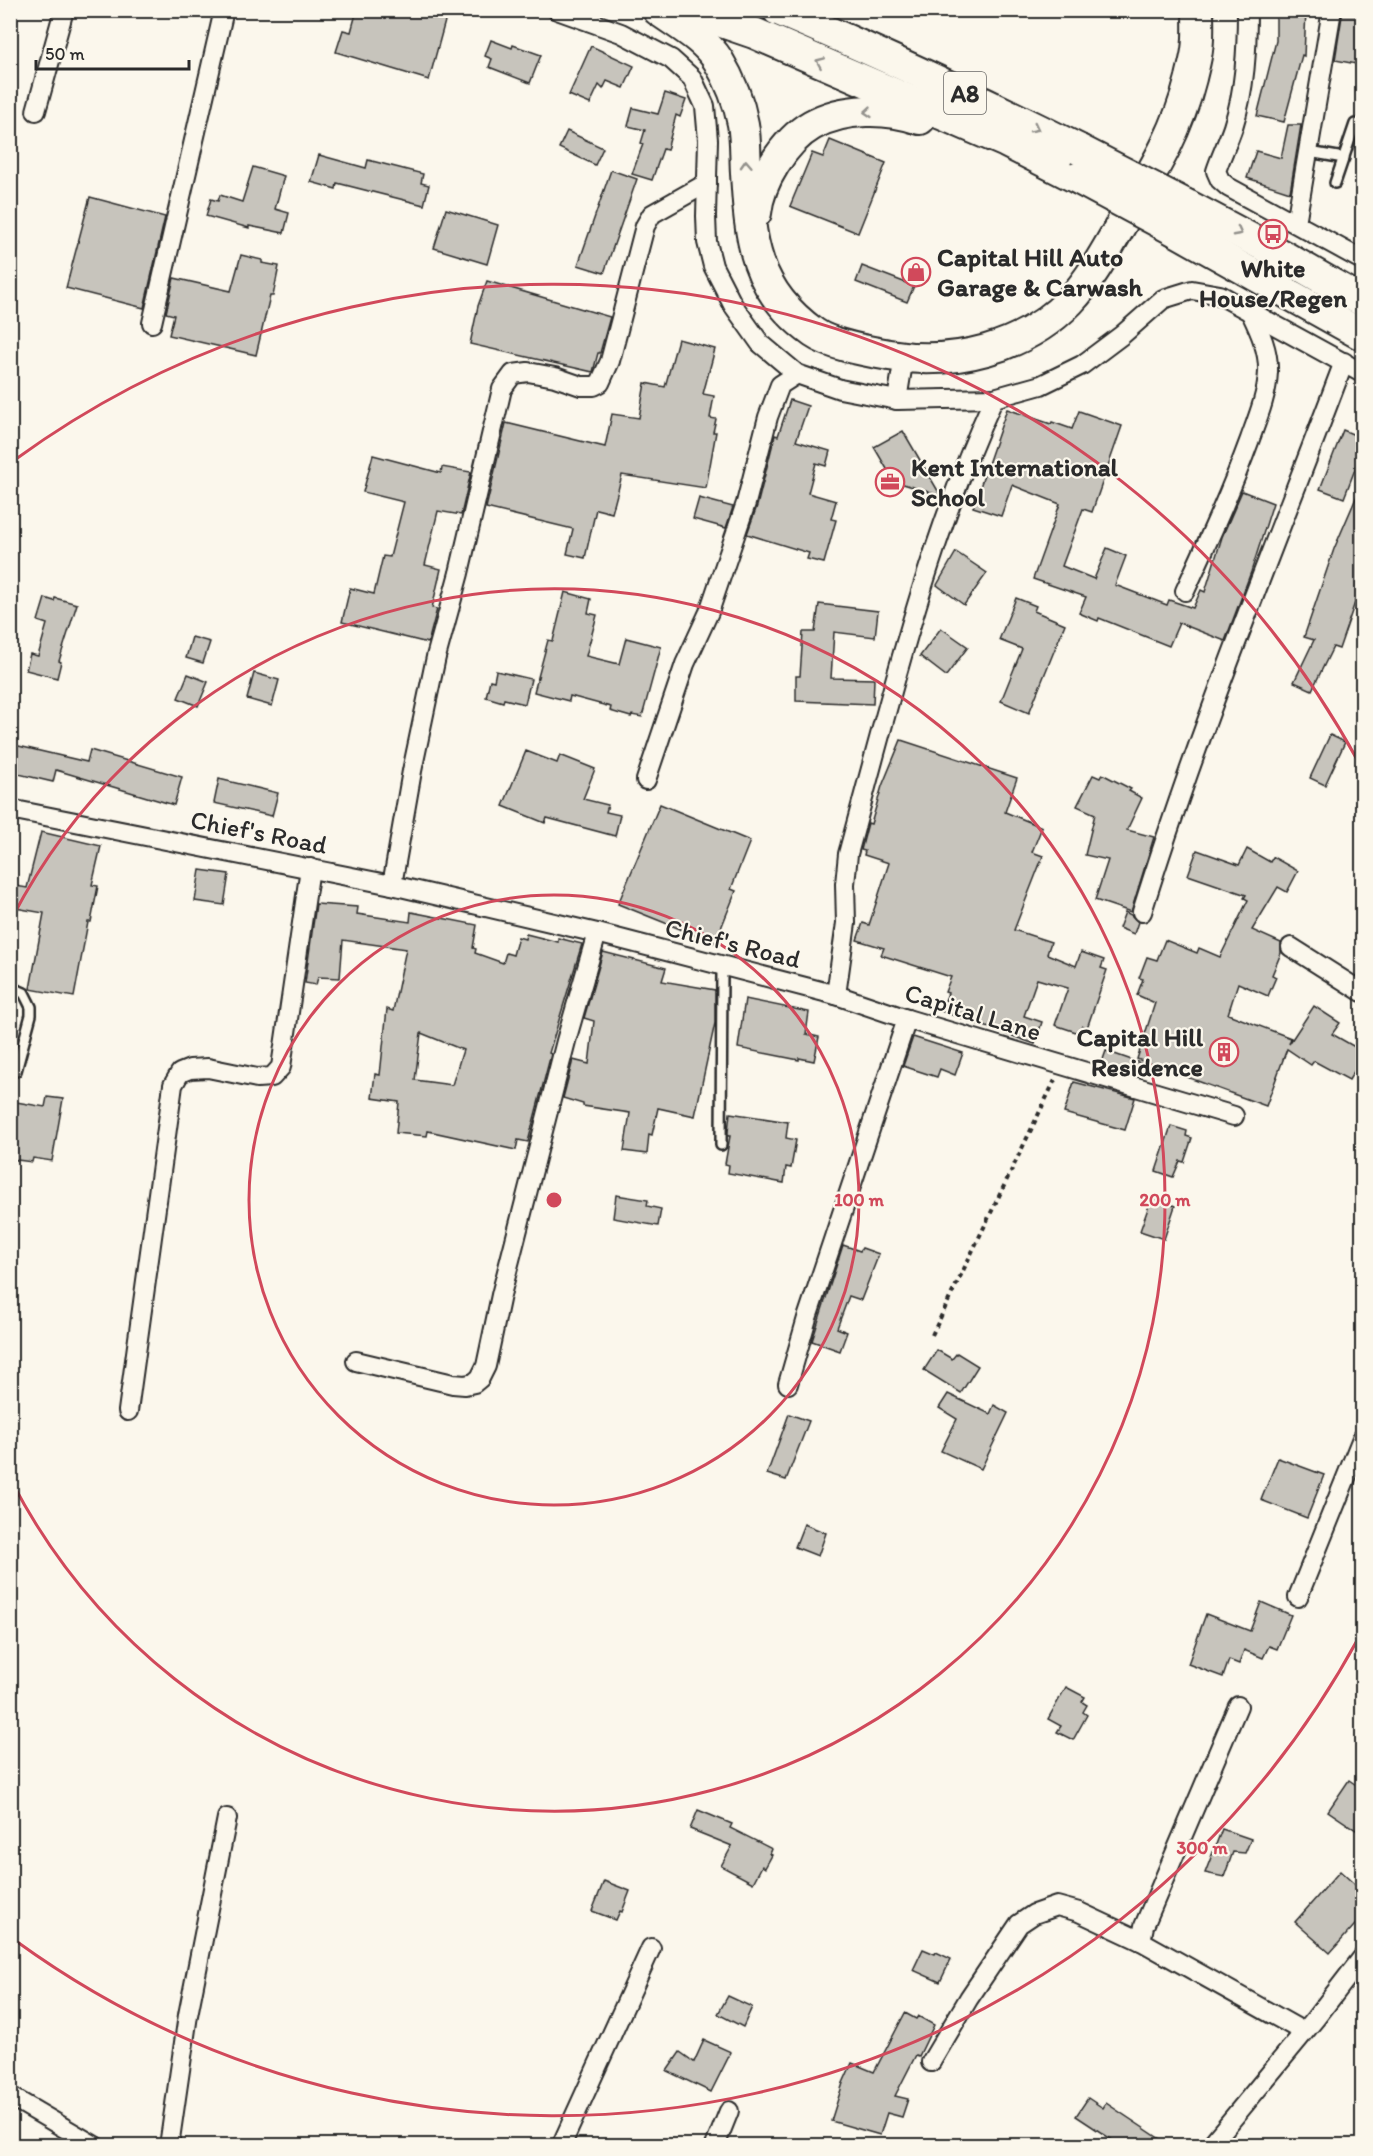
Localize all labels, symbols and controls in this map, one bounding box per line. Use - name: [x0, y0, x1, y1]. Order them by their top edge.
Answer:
- scale bar: [36, 33, 189, 71]
- text: 50 m: [45, 43, 85, 65]
- one-way arrow: [816, 58, 827, 70]
- road number: A8: [944, 72, 986, 114]
- one-way arrow: [863, 105, 872, 118]
- one-way arrow: [1029, 121, 1040, 132]
- one-way arrow: [739, 159, 752, 168]
- bus stop icon: White House/Regen: [1257, 218, 1289, 250]
- one-way arrow: [1232, 225, 1243, 236]
- place label: Capital Hill Auto Garage & Carwash: [937, 241, 1144, 303]
- place label: White House/Regen: [1199, 252, 1347, 314]
- shop icon: Capital Hill Auto Garage & Carwash: [900, 256, 932, 288]
- place label: Kent International School: [911, 451, 1118, 513]
- office icon: Kent International School: [874, 466, 906, 498]
- street label: Chief's Road: [188, 803, 331, 861]
- street label: Chief's Road: [662, 911, 805, 975]
- street label: Capital Lane: [901, 976, 1045, 1048]
- place label: Capital Hill Residence: [1077, 1021, 1204, 1083]
- building icon: Capital Hill Residence: [1208, 1036, 1240, 1068]
- text: 100 m: [834, 1189, 885, 1211]
- text: 200 m: [1140, 1189, 1191, 1211]
- centre of rings: [544, 1190, 564, 1210]
- text: 300 m: [1176, 1837, 1228, 1859]

